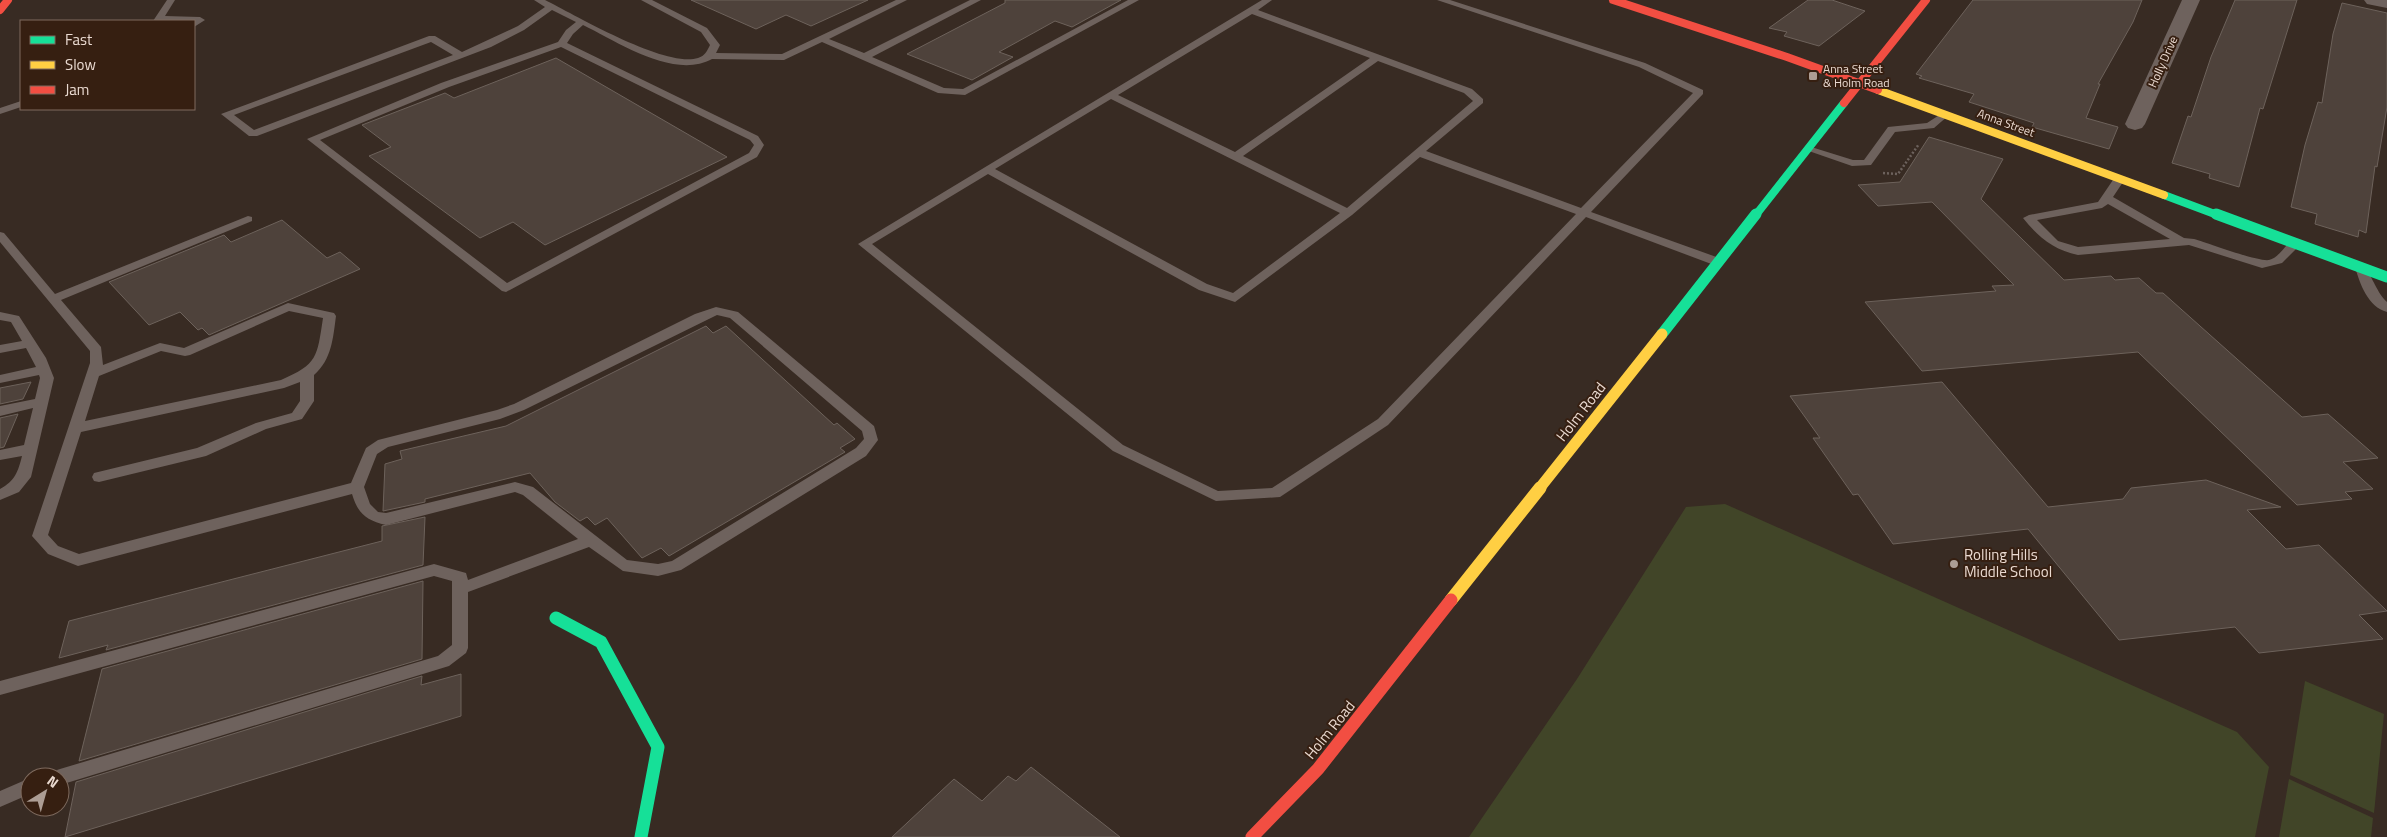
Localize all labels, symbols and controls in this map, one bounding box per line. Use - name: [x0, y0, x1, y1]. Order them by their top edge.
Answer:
- legend: [20, 20, 195, 110]
- text: Fast: [65, 28, 93, 51]
- street label: Holly Drive: [2143, 33, 2182, 91]
- text: Slow: [65, 53, 96, 76]
- place label: Anna Street & Holm Road: [1823, 59, 1890, 92]
- marker: Anna Street & Holm Road: [1807, 70, 1819, 82]
- text: Jam: [65, 78, 89, 101]
- street label: Anna Street: [1975, 103, 2038, 142]
- street label: Holm Road: [1550, 377, 1611, 446]
- place label: Rolling Hills Middle School: [1964, 543, 2052, 583]
- marker: Rolling Hills Middle School: [1948, 558, 1960, 570]
- street label: Holm Road: [1299, 695, 1361, 764]
- north arrow: [20, 767, 70, 817]
- text: N: [43, 770, 63, 793]

